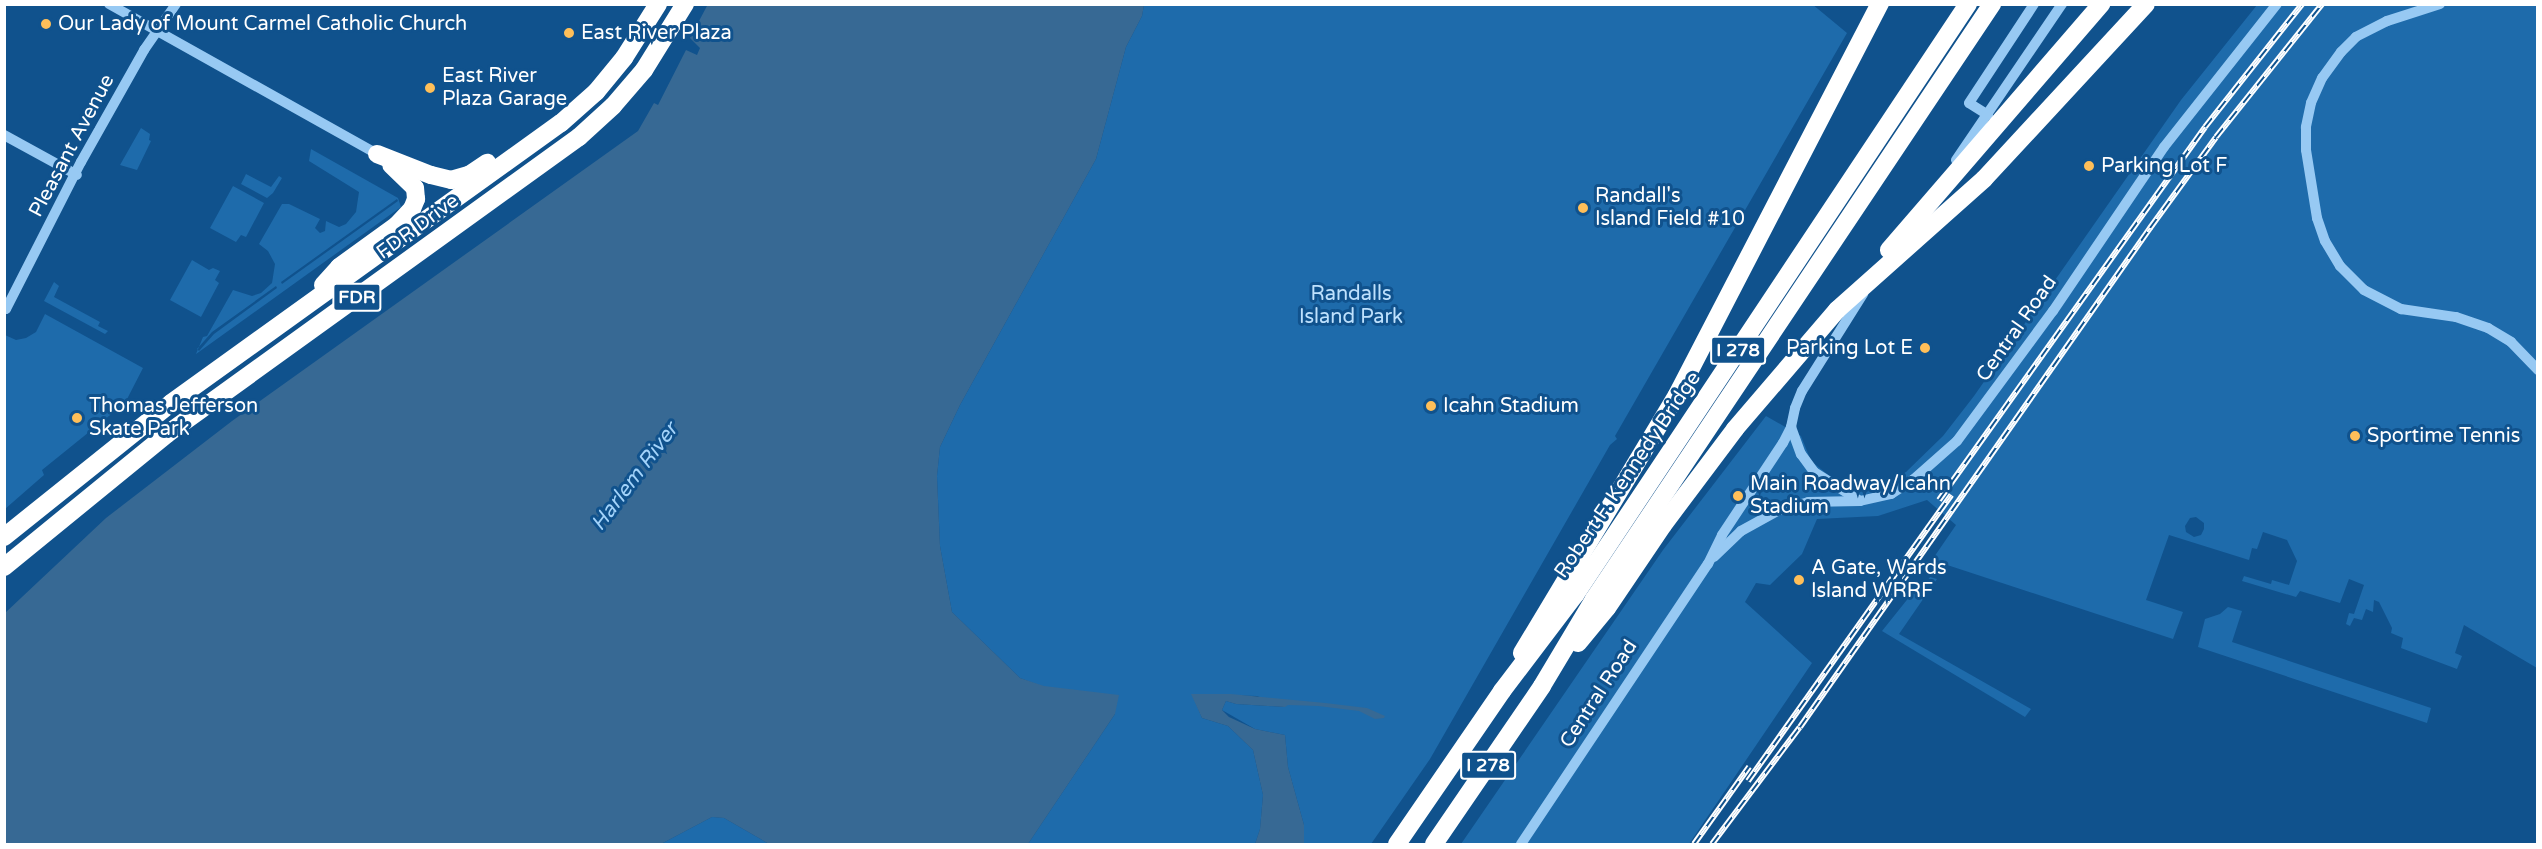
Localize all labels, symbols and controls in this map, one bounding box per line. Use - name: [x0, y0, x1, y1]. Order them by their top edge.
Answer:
- place label: Our Lady of Mount Carmel Catholic Church: [58, 12, 467, 36]
- marker: Our Lady of Mount Carmel Catholic Church: [39, 17, 53, 31]
- place label: East River Plaza: [581, 21, 732, 45]
- marker: East River Plaza: [562, 26, 576, 40]
- place label: East River Plaza Garage: [442, 64, 567, 111]
- street label: Pleasant Avenue: [24, 71, 120, 221]
- marker: East River Plaza Garage: [423, 81, 437, 95]
- place label: Parking Lot F: [2101, 154, 2227, 178]
- marker: Parking Lot F: [2082, 159, 2096, 173]
- place label: Randall's Island Field #10: [1595, 184, 1745, 231]
- street label: FDR Drive: [372, 189, 464, 265]
- marker: Randall's Island Field #10: [1576, 201, 1590, 215]
- street label: Central Road: [1972, 271, 2062, 387]
- road number: FDR: [332, 282, 382, 312]
- park label: Randalls Island Park: [1299, 282, 1403, 329]
- road number: I 278: [1710, 335, 1766, 365]
- place label: Parking Lot E: [1786, 336, 1913, 360]
- marker: Parking Lot E: [1918, 341, 1932, 355]
- street label: Robert F. Kennedy Bridge: [1550, 367, 1706, 583]
- place label: Thomas Jefferson Skate Park: [89, 394, 258, 441]
- place label: Icahn Stadium: [1443, 394, 1579, 418]
- marker: Icahn Stadium: [1424, 399, 1438, 413]
- marker: Thomas Jefferson Skate Park: [70, 411, 84, 425]
- water label: Harlem River: [586, 418, 684, 536]
- place label: Sportime Tennis: [2367, 424, 2520, 448]
- marker: Sportime Tennis: [2348, 429, 2362, 443]
- place label: Main Roadway/Icahn Stadium: [1750, 472, 1951, 519]
- marker: Main Roadway/Icahn Stadium: [1731, 489, 1745, 503]
- place label: A Gate, Wards Island WRRF: [1811, 556, 1947, 603]
- marker: A Gate, Wards Island WRRF: [1792, 573, 1806, 587]
- street label: Central Road: [1555, 636, 1643, 752]
- road number: I 278: [1460, 750, 1516, 780]

